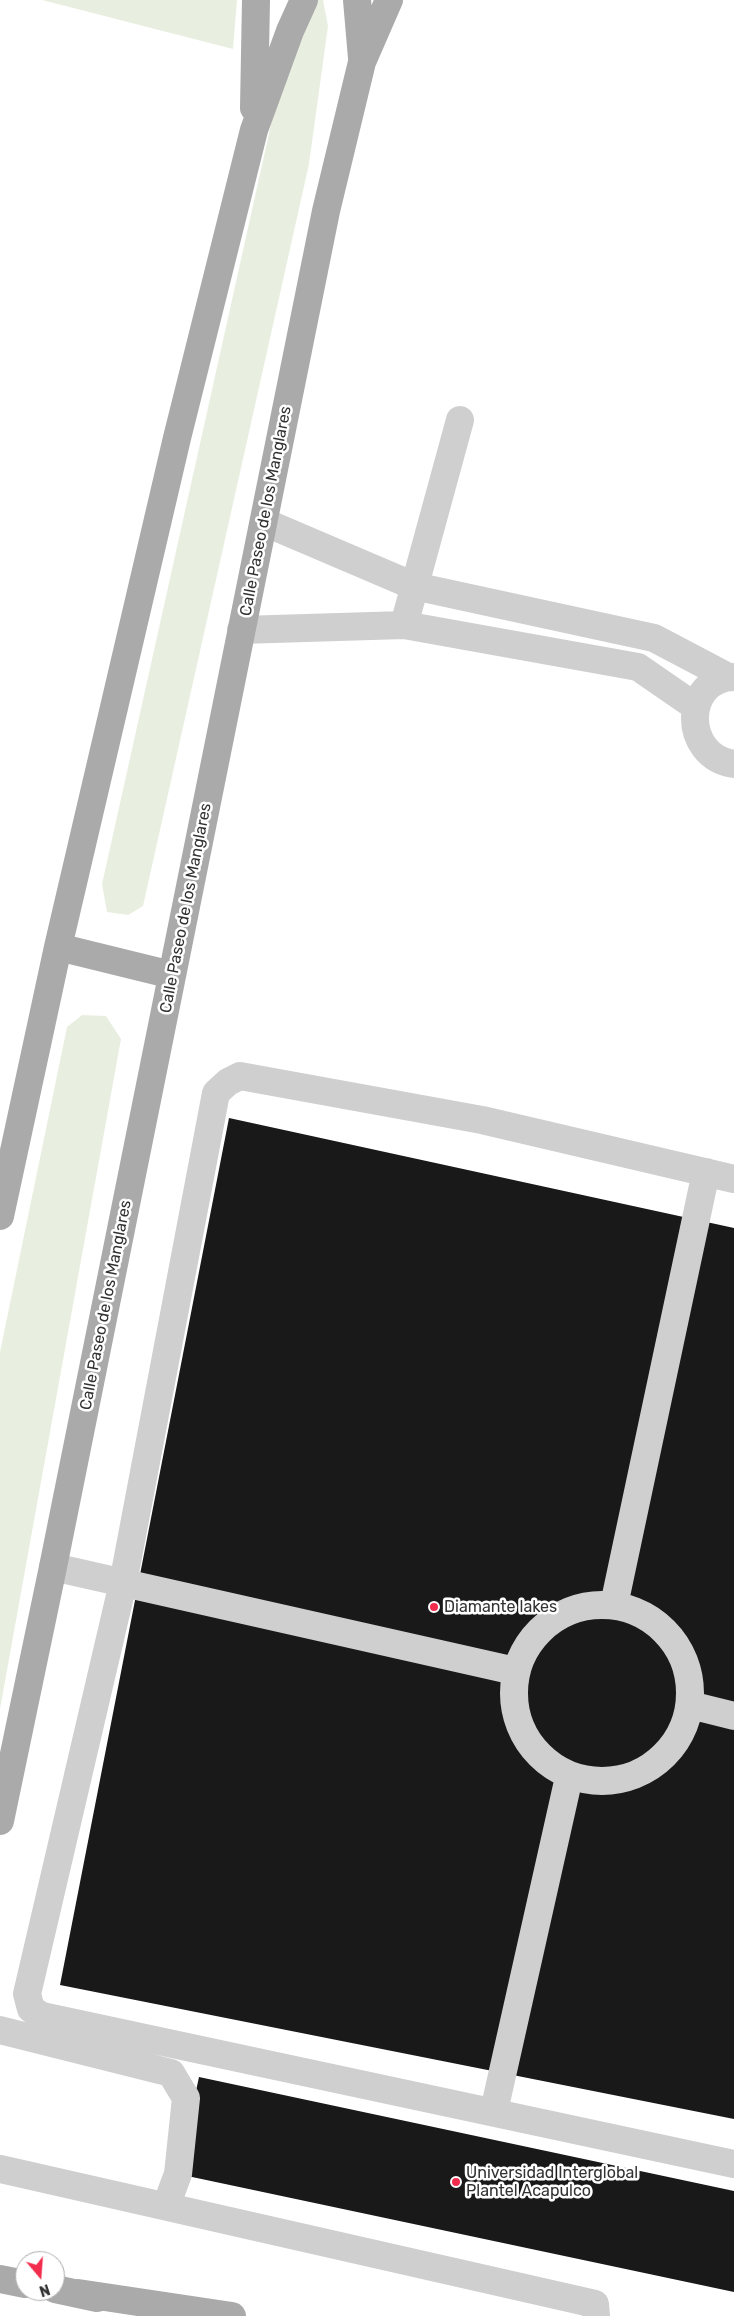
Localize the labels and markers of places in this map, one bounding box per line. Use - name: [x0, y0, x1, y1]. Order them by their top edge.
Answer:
- place label: Diamante lakes: [444, 1597, 557, 1617]
- marker: Diamante lakes: [428, 1601, 440, 1613]
- place label: Universidad Interglobal Plantel Acapulco: [466, 2163, 638, 2201]
- marker: Universidad Interglobal Plantel Acapulco: [450, 2176, 462, 2188]

